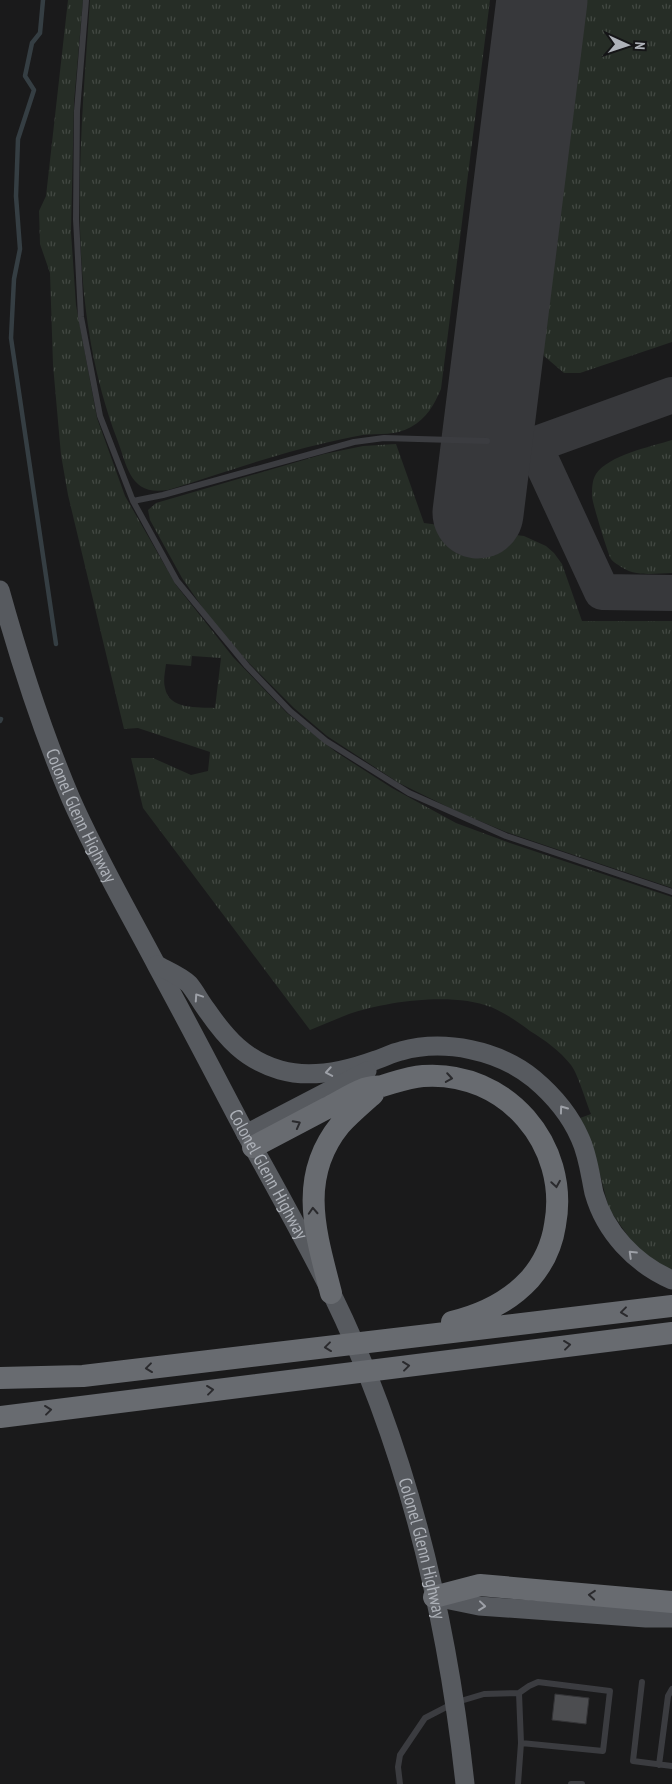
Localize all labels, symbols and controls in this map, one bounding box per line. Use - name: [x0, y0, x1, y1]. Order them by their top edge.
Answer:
- north arrow: [602, 20, 652, 70]
- text: N: [631, 41, 649, 50]
- street label: Colonel Glenn Highway: [41, 745, 122, 886]
- one-way arrow: [195, 993, 204, 1003]
- one-way arrow: [324, 1066, 332, 1077]
- one-way arrow: [444, 1072, 453, 1082]
- street label: Colonel Glenn Highway: [224, 1105, 314, 1243]
- one-way arrow: [560, 1105, 569, 1115]
- one-way arrow: [291, 1120, 300, 1130]
- one-way arrow: [550, 1179, 560, 1188]
- one-way arrow: [308, 1207, 319, 1215]
- one-way arrow: [628, 1251, 637, 1260]
- one-way arrow: [619, 1306, 627, 1317]
- one-way arrow: [563, 1340, 571, 1351]
- one-way arrow: [324, 1341, 332, 1352]
- one-way arrow: [401, 1361, 410, 1371]
- one-way arrow: [145, 1362, 153, 1373]
- one-way arrow: [206, 1385, 214, 1396]
- one-way arrow: [44, 1406, 53, 1416]
- street label: Colonel Glenn Highway: [393, 1475, 451, 1621]
- one-way arrow: [587, 1590, 595, 1601]
- one-way arrow: [478, 1600, 486, 1611]

